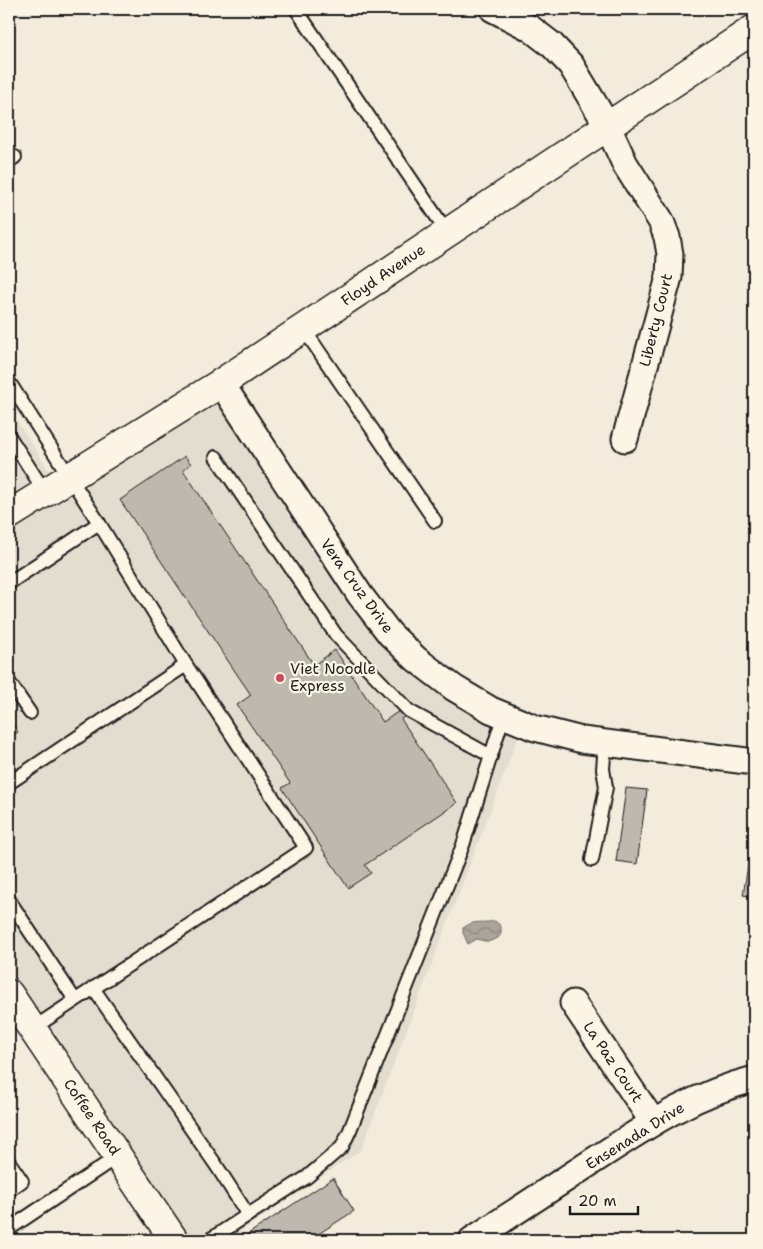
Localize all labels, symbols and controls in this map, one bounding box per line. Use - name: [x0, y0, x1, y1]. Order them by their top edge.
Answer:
- street label: Floyd Avenue: [337, 239, 429, 311]
- street label: Liberty Court: [635, 271, 677, 369]
- street label: Vera Cruz Drive: [316, 535, 398, 637]
- place label: Viet Noodle Express: [290, 659, 376, 696]
- marker: Viet Noodle Express: [274, 672, 286, 684]
- street label: La Paz Court: [579, 1018, 647, 1106]
- street label: Coffee Road: [59, 1075, 125, 1159]
- street label: Ensenada Drive: [582, 1098, 688, 1174]
- scale bar: [570, 1184, 638, 1216]
- text: 20 m: [578, 1191, 617, 1211]

